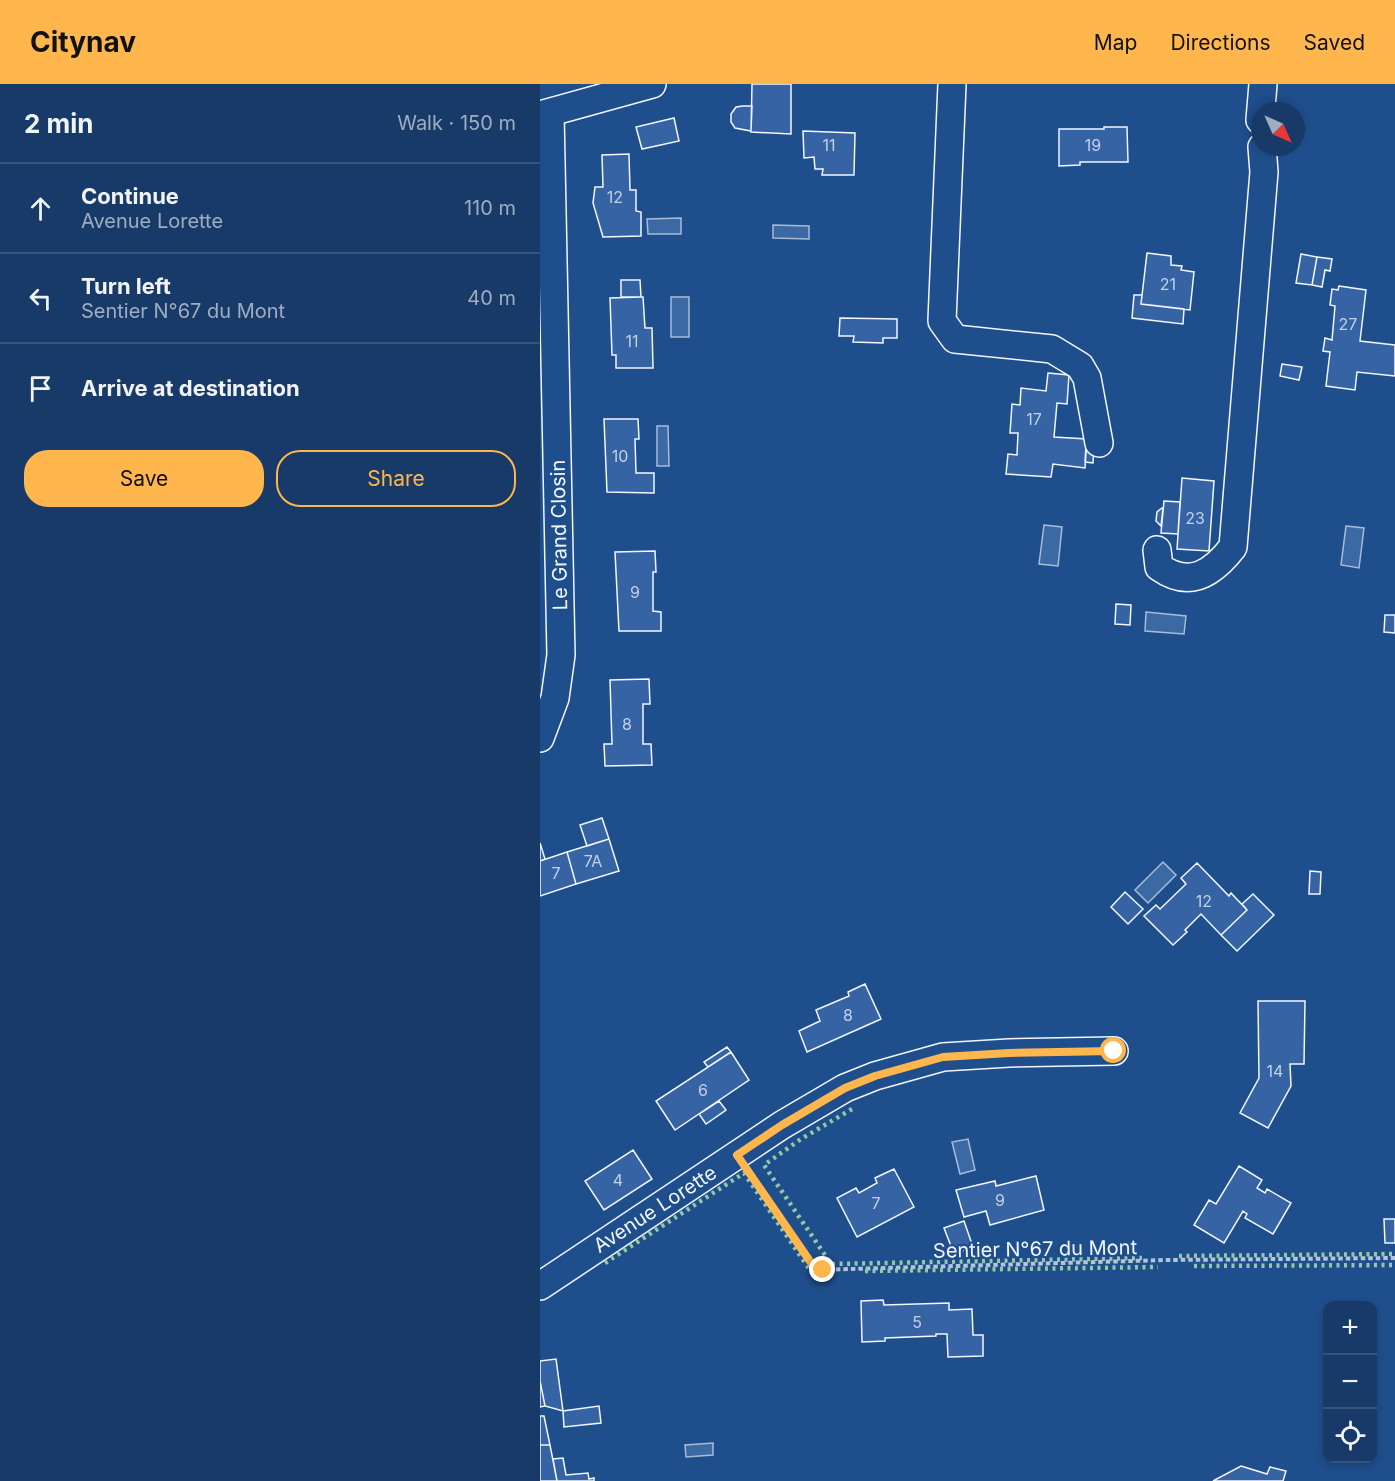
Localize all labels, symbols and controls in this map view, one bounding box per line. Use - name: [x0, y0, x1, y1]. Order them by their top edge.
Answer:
- text: Citynav: [30, 25, 136, 59]
- text: Map: [1094, 30, 1137, 55]
- text: Directions: [1170, 30, 1271, 55]
- text: Saved: [1304, 30, 1365, 55]
- north arrow: [1251, 102, 1305, 156]
- text: 2 min: [24, 108, 94, 139]
- text: Walk · 150 m: [397, 111, 516, 135]
- house number: 11: [822, 135, 836, 155]
- house number: 19: [1085, 135, 1101, 155]
- text: Continue: [81, 183, 179, 209]
- house number: 12: [607, 187, 623, 207]
- icon: ahead: [24, 192, 57, 225]
- text: 110 m: [464, 196, 516, 220]
- text: Avenue Lorette: [81, 209, 223, 233]
- text: Turn left: [81, 273, 171, 299]
- house number: 21: [1160, 274, 1176, 294]
- icon: left: [24, 282, 57, 315]
- text: 40 m: [467, 286, 516, 310]
- text: Sentier N°67 du Mont: [81, 299, 285, 323]
- house number: 27: [1339, 314, 1357, 334]
- house number: 11: [625, 331, 639, 351]
- icon: arrive: [24, 372, 57, 405]
- text: Arrive at destination: [81, 375, 300, 401]
- house number: 17: [1026, 409, 1042, 429]
- house number: 10: [612, 446, 628, 466]
- button: Save: [24, 450, 264, 507]
- button: Share: [276, 450, 516, 507]
- street label: Le Grand Closin: [546, 459, 572, 611]
- house number: 23: [1185, 508, 1205, 528]
- house number: 9: [630, 582, 640, 602]
- house number: 8: [622, 714, 632, 734]
- house number: 7A: [584, 851, 602, 871]
- house number: 7: [551, 863, 561, 883]
- house number: 12: [1196, 891, 1212, 911]
- house number: 8: [843, 1005, 853, 1025]
- route start: [1100, 1037, 1126, 1063]
- house number: 14: [1267, 1061, 1283, 1081]
- house number: 6: [698, 1080, 708, 1100]
- street label: Avenue Lorette: [589, 1160, 721, 1258]
- house number: 4: [613, 1170, 623, 1190]
- house number: 9: [995, 1190, 1005, 1210]
- house number: 7: [871, 1193, 881, 1213]
- street label: Sentier N°67 du Mont: [933, 1235, 1138, 1263]
- route end: [809, 1256, 835, 1282]
- map controls: [1323, 1301, 1377, 1463]
- button: +: [1323, 1301, 1377, 1355]
- house number: 5: [912, 1312, 922, 1332]
- button: −: [1323, 1355, 1377, 1409]
- button: locate: [1323, 1409, 1377, 1463]

